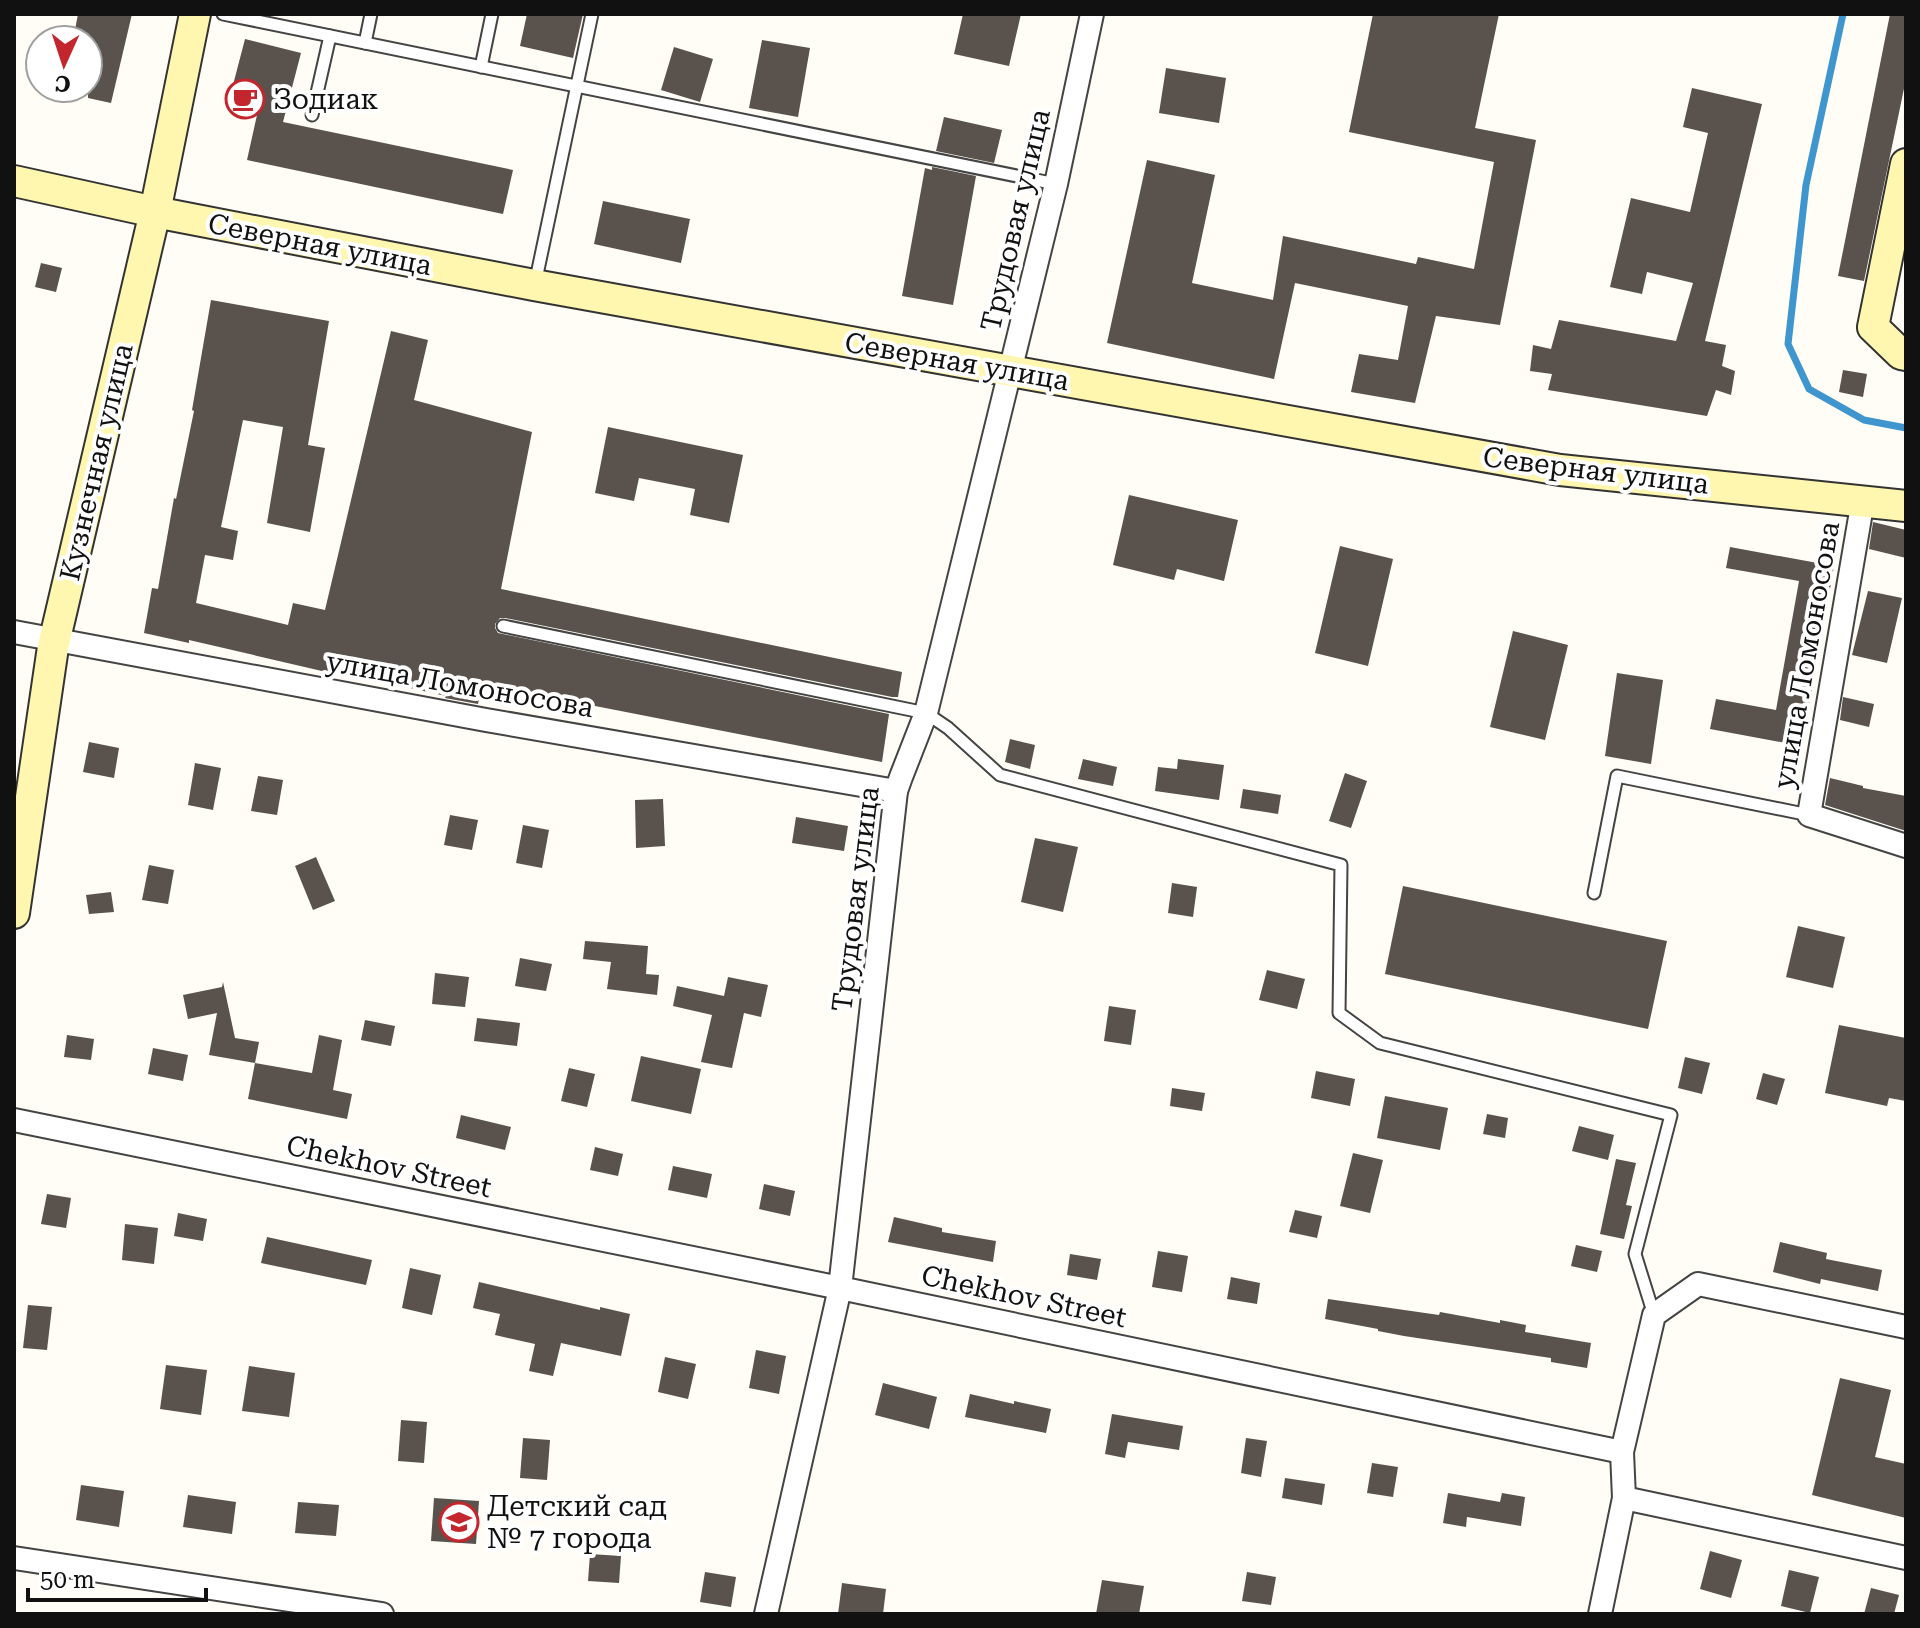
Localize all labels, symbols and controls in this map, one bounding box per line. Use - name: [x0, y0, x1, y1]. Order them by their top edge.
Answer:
- north arrow: [24, 24, 104, 104]
- text: С: [55, 71, 71, 96]
- cafe icon: Зодиак: [224, 78, 266, 120]
- place label: Зодиак: [273, 83, 379, 116]
- street label: Трудовая улица: [974, 106, 1057, 334]
- street label: Северная улица: [205, 207, 435, 282]
- street label: Северная улица: [842, 326, 1072, 397]
- street label: Кузнечная улица: [53, 340, 140, 584]
- street label: Северная улица: [1481, 440, 1711, 501]
- street label: улица Ломоносова: [1767, 519, 1846, 791]
- street label: улица Ломоносова: [324, 645, 596, 724]
- street label: Трудовая улица: [825, 785, 886, 1014]
- street label: Chekhov Street: [283, 1129, 494, 1204]
- street label: Chekhov Street: [918, 1259, 1129, 1334]
- place label: Детский сад № 7 города: [487, 1490, 667, 1555]
- school or university icon: Детский сад № 7 города: [438, 1501, 480, 1543]
- scale bar: [28, 1552, 206, 1602]
- text: 50 m: [40, 1566, 95, 1594]

